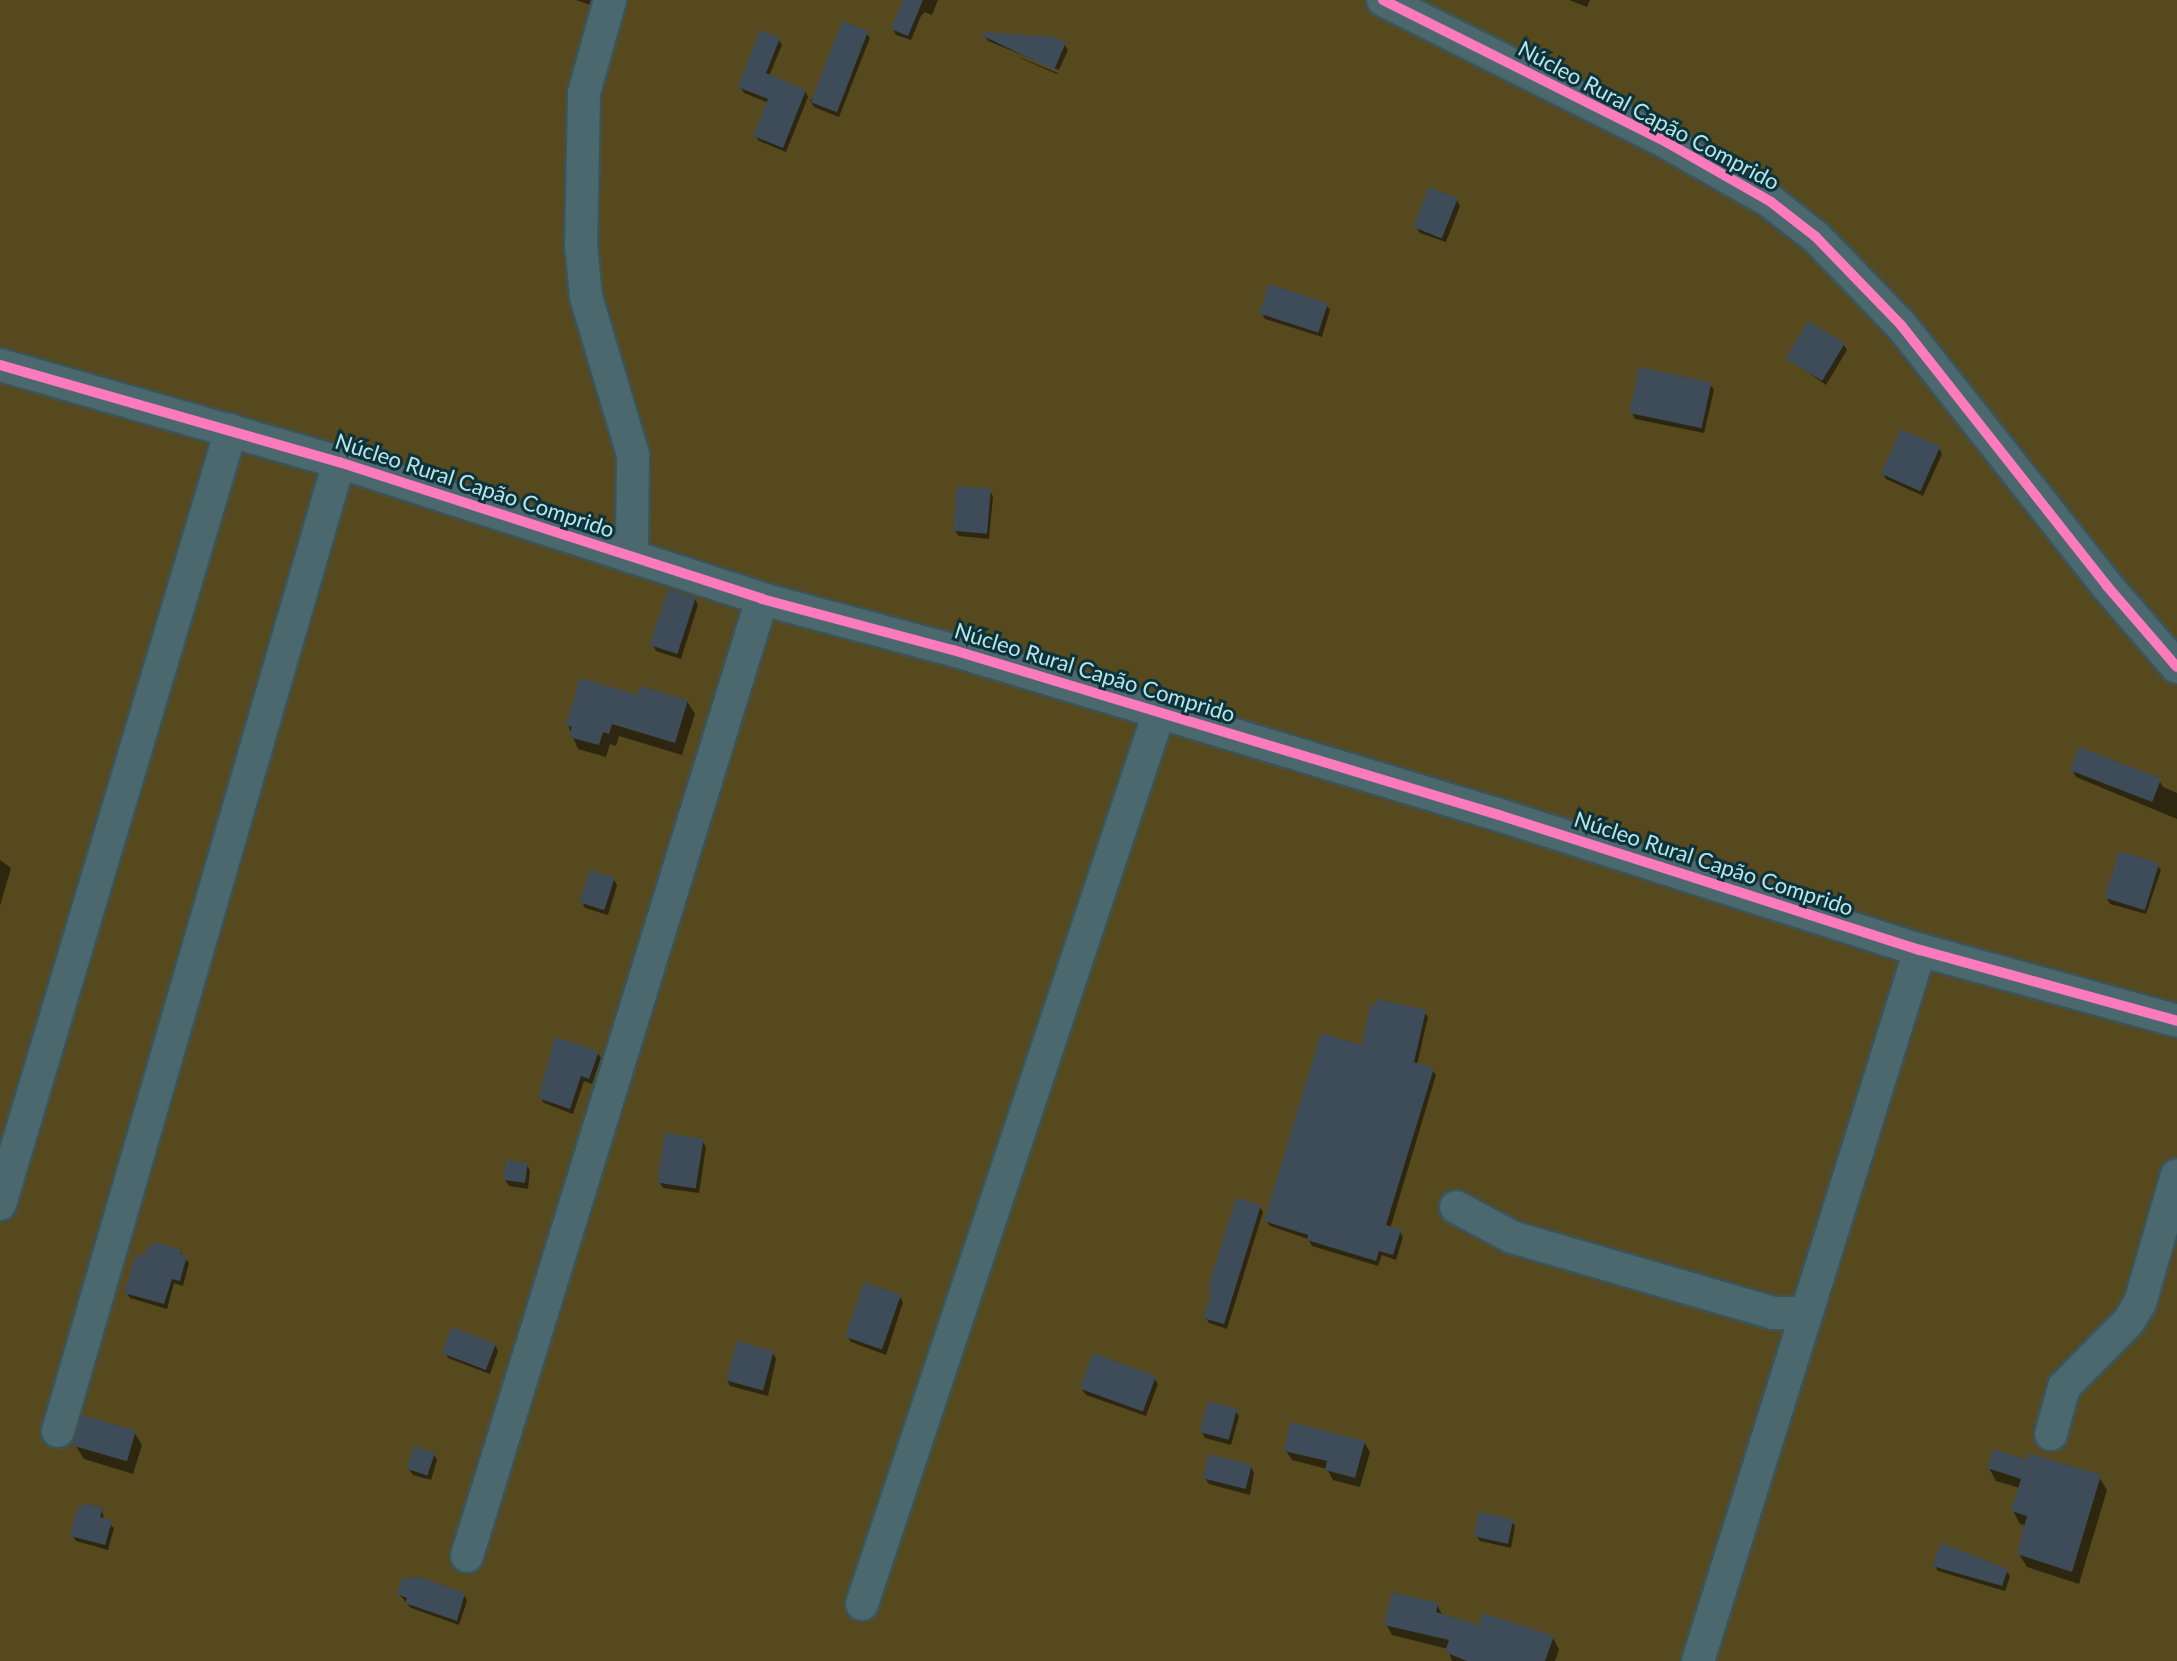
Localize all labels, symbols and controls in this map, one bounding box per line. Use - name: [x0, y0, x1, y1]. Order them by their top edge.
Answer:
- street label: Núcleo Rural Capão Comprido: [1514, 35, 1784, 195]
- street label: Núcleo Rural Capão Comprido: [332, 427, 618, 543]
- street label: Núcleo Rural Capão Comprido: [952, 617, 1238, 727]
- street label: Núcleo Rural Capão Comprido: [1571, 805, 1857, 921]

